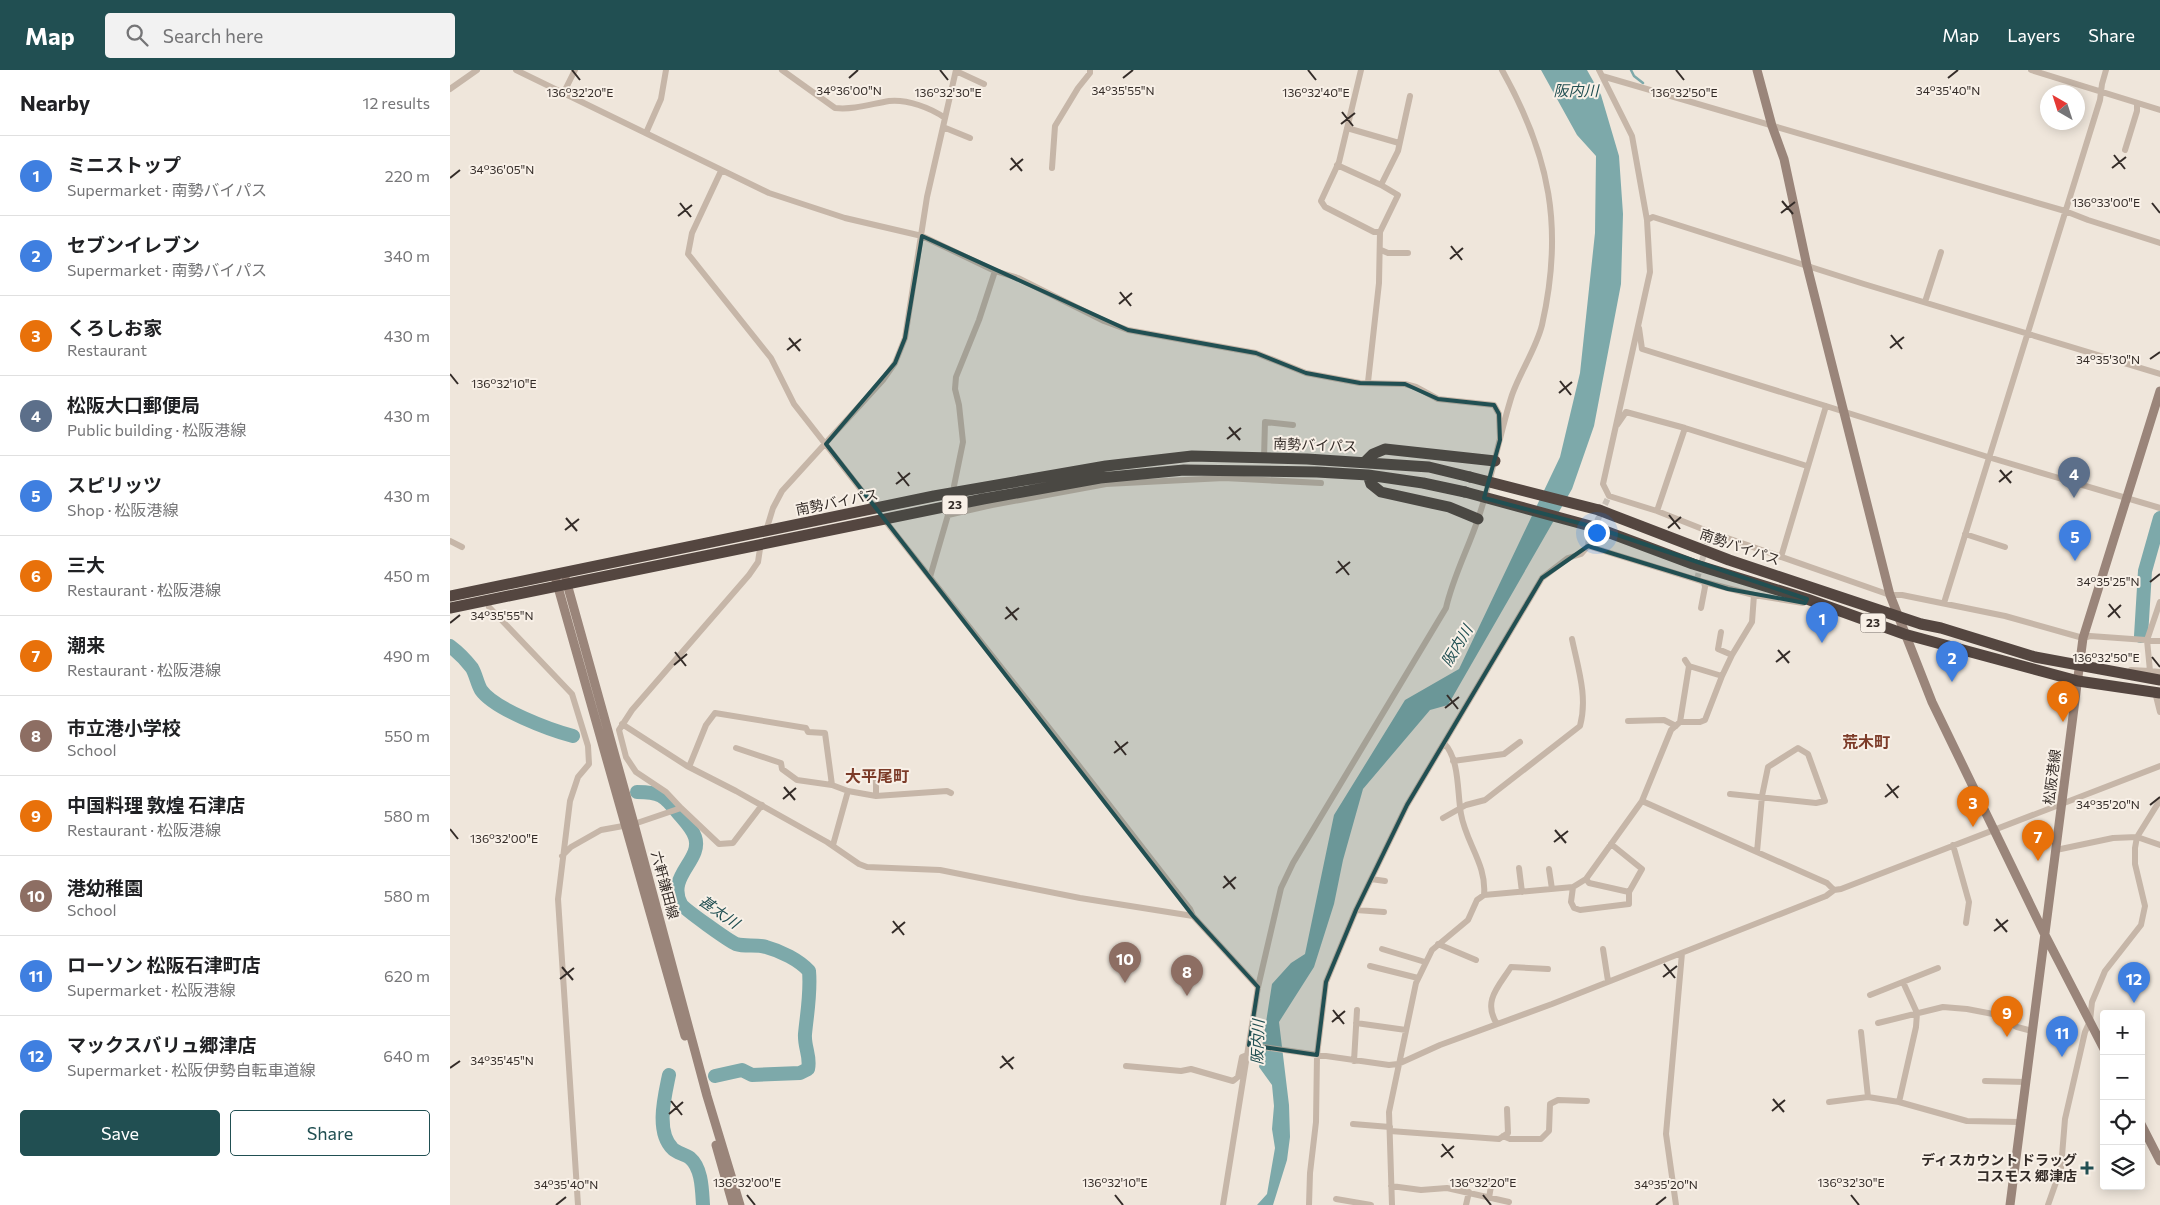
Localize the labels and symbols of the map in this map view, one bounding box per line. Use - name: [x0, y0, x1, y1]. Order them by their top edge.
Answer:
- water label: 阪内川: [1553, 81, 1600, 99]
- text: 34°36'00"N: [816, 83, 882, 97]
- text: 34°35'55"N: [1091, 83, 1155, 97]
- text: 34°35'40"N: [1916, 83, 1980, 97]
- text: 136°32'20"E: [547, 85, 613, 99]
- text: 136°32'30"E: [914, 85, 982, 99]
- text: 136°32'40"E: [1282, 85, 1350, 99]
- text: 136°32'50"E: [1650, 85, 1718, 99]
- north arrow: [2040, 85, 2085, 130]
- text: 34°36'05"N: [470, 162, 534, 176]
- text: 136°33'00"E: [2072, 195, 2140, 209]
- text: 34°35'30"N: [2076, 352, 2140, 366]
- text: 136°32'10"E: [471, 376, 537, 390]
- street label: 南勢バイパス: [1273, 435, 1357, 454]
- pin: 4: [2058, 457, 2090, 498]
- street label: 南勢バイパス: [794, 485, 880, 518]
- road number: 23: [942, 496, 968, 514]
- your location: [1584, 520, 1610, 546]
- pin: 5: [2059, 520, 2091, 561]
- street label: 南勢バイパス: [1698, 525, 1783, 568]
- text: 34°35'25"N: [2077, 574, 2139, 588]
- pin: 1: [1806, 602, 1838, 643]
- text: 34°35'55"N: [470, 608, 534, 622]
- road number: 23: [1860, 614, 1886, 632]
- water label: 阪内川: [1437, 620, 1476, 669]
- pin: 2: [1936, 641, 1968, 682]
- text: 136°32'50"E: [2072, 650, 2140, 664]
- pin: 6: [2047, 681, 2079, 722]
- district label: 荒木町: [1842, 732, 1890, 751]
- street label: 松阪港線: [2040, 748, 2063, 806]
- district label: 大平尾町: [845, 766, 909, 785]
- pin: 3: [1957, 786, 1989, 827]
- text: 34°35'20"N: [2076, 797, 2140, 811]
- pin: 7: [2022, 820, 2054, 861]
- text: 136°32'00"E: [470, 831, 538, 845]
- street label: 六軒鎌田線: [648, 849, 683, 921]
- water label: 甚太川: [696, 891, 745, 933]
- pin: 10: [1109, 942, 1141, 983]
- pin: 8: [1171, 955, 1203, 996]
- pin: 12: [2118, 962, 2150, 1003]
- pin: 9: [1991, 996, 2023, 1037]
- pin: 11: [2046, 1016, 2078, 1057]
- water label: 阪内川: [1247, 1017, 1267, 1065]
- text: 34°35'45"N: [470, 1053, 534, 1067]
- place label: ディスカウント ドラッグ コスモス 郷津店: [1921, 1151, 2077, 1184]
- marker: ディスカウント ドラッグ コスモス 郷津店: [2081, 1162, 2093, 1174]
- text: 136°32'00"E: [713, 1175, 781, 1189]
- text: 136°32'10"E: [1082, 1175, 1148, 1189]
- text: 136°32'20"E: [1450, 1175, 1516, 1189]
- text: 136°32'30"E: [1817, 1175, 1885, 1189]
- text: 34°35'40"N: [534, 1177, 598, 1191]
- text: 34°35'20"N: [1634, 1177, 1698, 1191]

